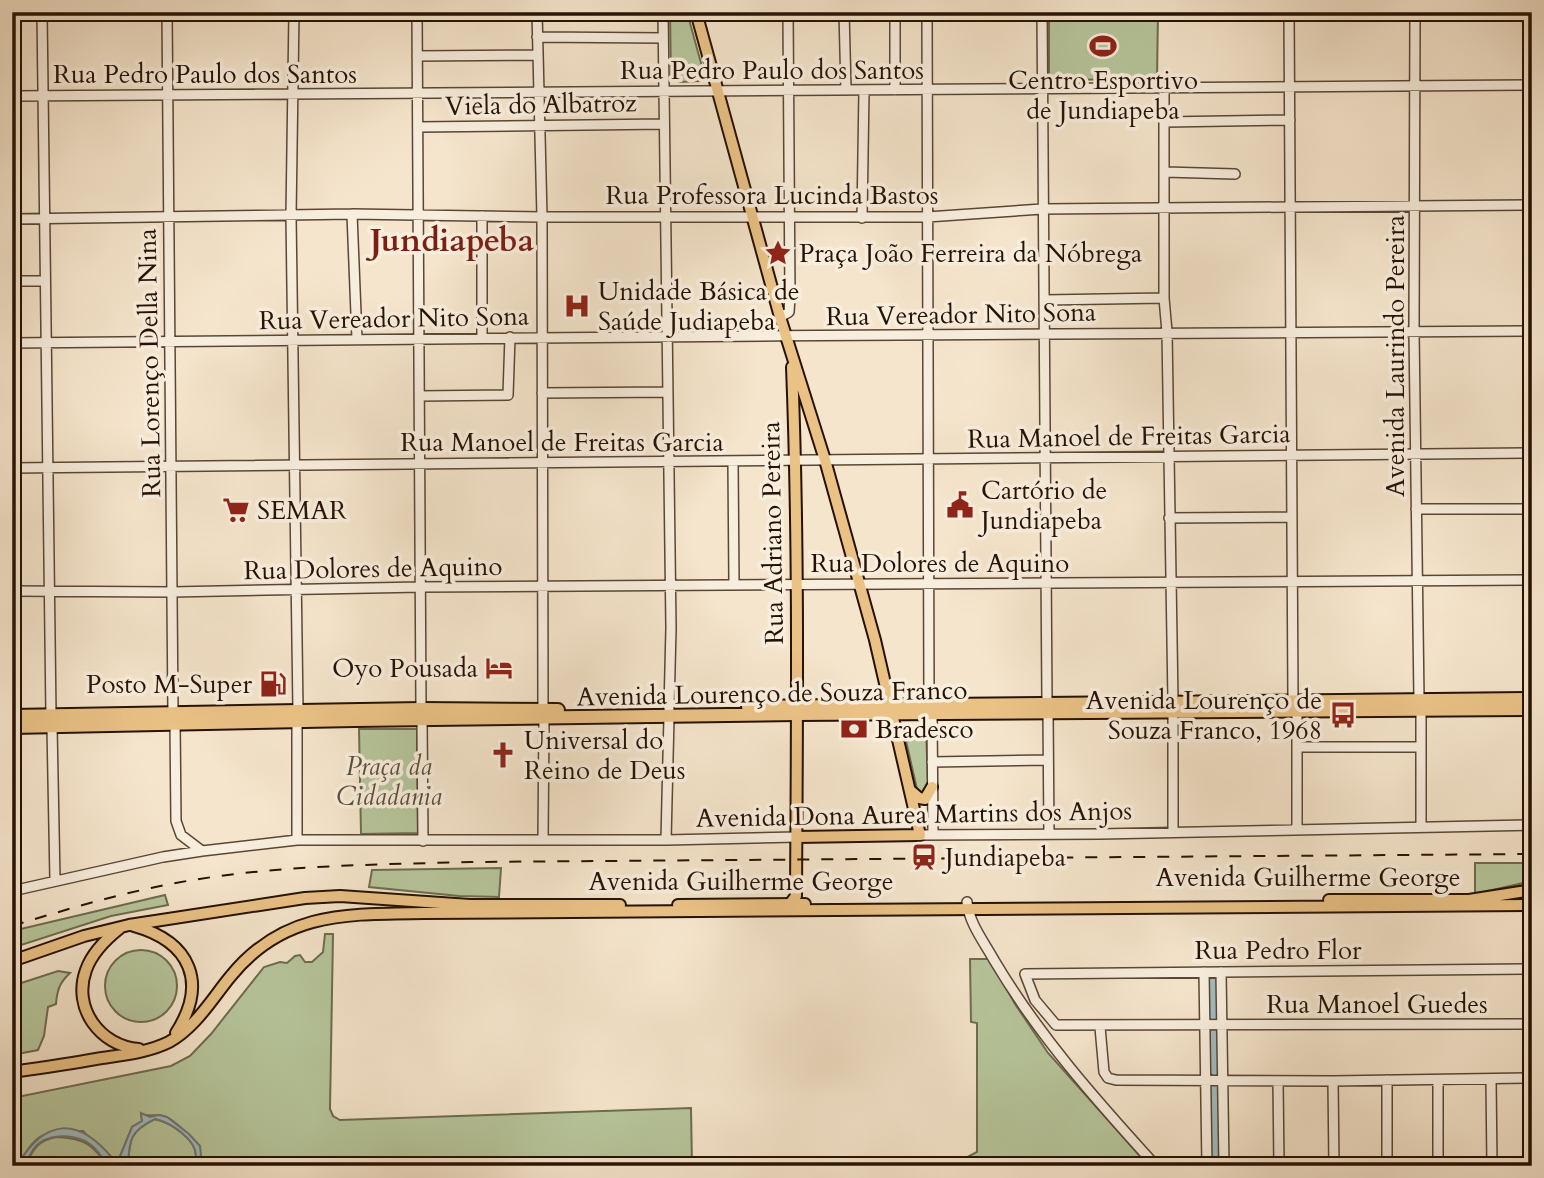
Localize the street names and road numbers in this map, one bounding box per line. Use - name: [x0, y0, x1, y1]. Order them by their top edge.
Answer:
- street label: Rua Pedro Paulo dos Santos: [620, 53, 924, 88]
- street label: Rua Pedro Paulo dos Santos: [53, 57, 357, 92]
- street label: Viela do Albatroz: [445, 85, 637, 124]
- street label: Rua Professora Lucinda Bastos: [606, 178, 938, 213]
- street label: Avenida Laurindo Pereira: [1378, 215, 1413, 497]
- street label: Rua Lorenço Della Nina: [130, 228, 169, 498]
- street label: Rua Vereador Nito Sona: [826, 295, 1096, 334]
- street label: Rua Vereador Nito Sona: [259, 299, 529, 338]
- street label: Rua Manoel de Freitas Garcia: [967, 416, 1291, 457]
- street label: Rua Adriano Pereira: [753, 421, 792, 645]
- street label: Rua Manoel de Freitas Garcia: [400, 425, 724, 460]
- street label: Rua Dolores de Aquino: [811, 546, 1069, 581]
- street label: Rua Dolores de Aquino: [243, 549, 503, 588]
- street label: Avenida Lourenço de Souza Franco: [576, 673, 968, 714]
- street label: Avenida Dona Aurea Martins dos Anjos: [696, 793, 1132, 836]
- street label: Avenida Guilherme George: [1155, 860, 1461, 895]
- street label: Avenida Guilherme George: [588, 864, 894, 899]
- street label: Rua Pedro Flor: [1194, 933, 1362, 968]
- street label: Rua Manoel Guedes: [1266, 987, 1488, 1022]

